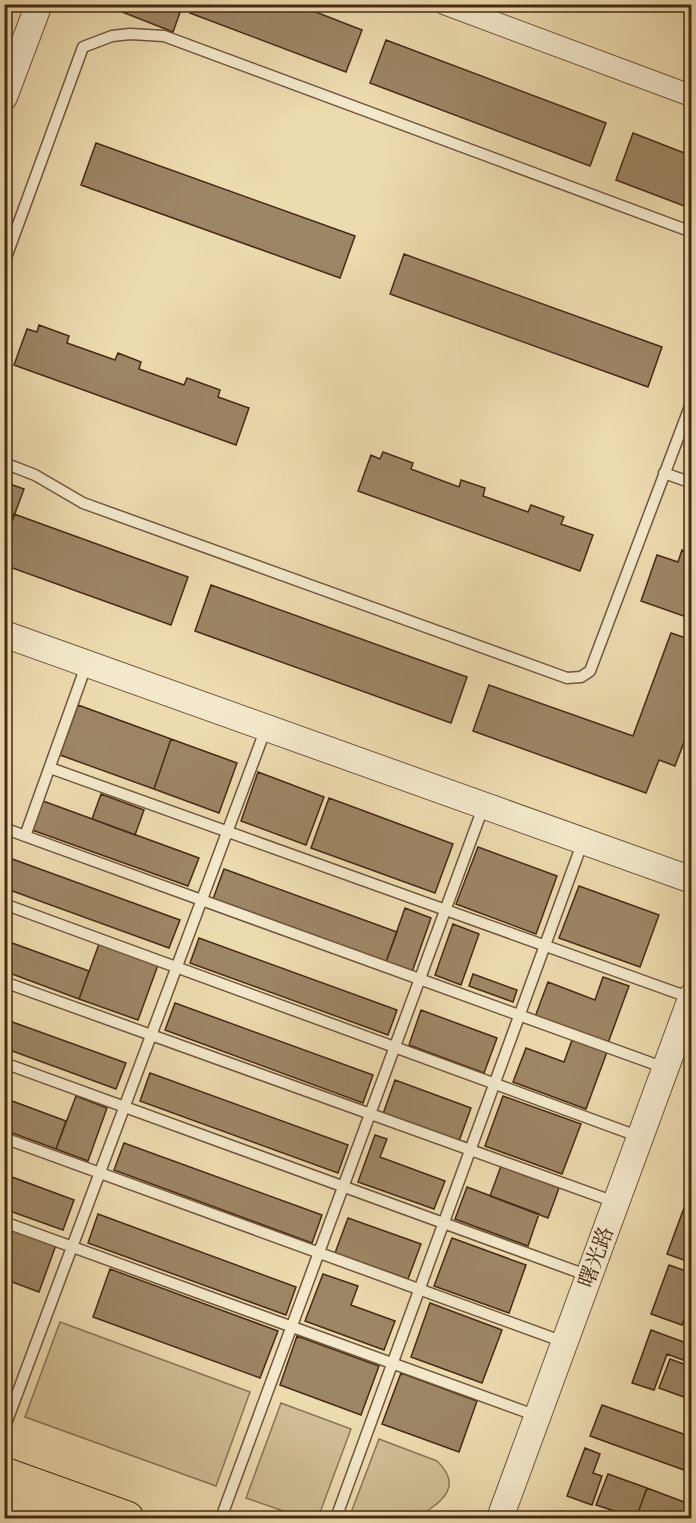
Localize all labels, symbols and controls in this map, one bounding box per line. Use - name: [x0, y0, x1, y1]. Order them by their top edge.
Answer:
- street label: 曙光路: [574, 1223, 620, 1291]

